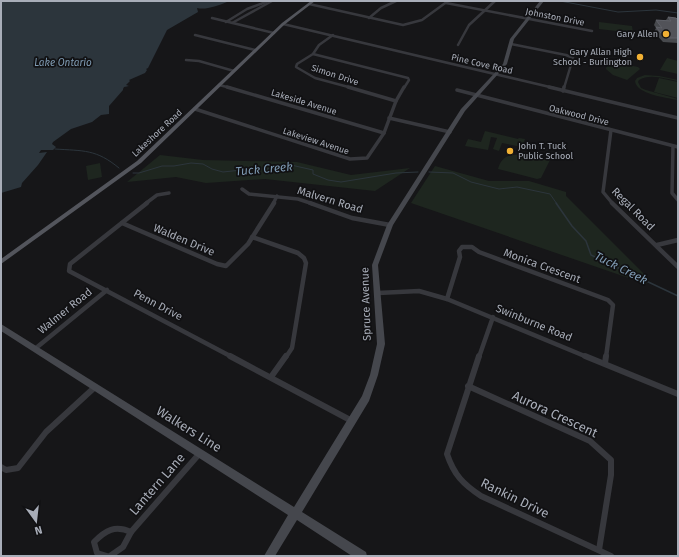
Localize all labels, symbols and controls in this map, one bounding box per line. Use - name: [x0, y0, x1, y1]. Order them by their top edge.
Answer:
- street label: Johnston Drive: [525, 6, 585, 28]
- place label: Gary Allen: [617, 29, 658, 39]
- marker: Gary Allen: [661, 29, 671, 39]
- place label: Gary Allan High School - Burlington: [553, 47, 632, 67]
- street label: Pine Cove Road: [450, 52, 514, 76]
- marker: Gary Allan High School - Burlington: [635, 52, 645, 62]
- water label: Lake Ontario: [34, 57, 92, 69]
- street label: Simon Drive: [310, 63, 360, 87]
- street label: Lakeside Avenue: [270, 87, 338, 117]
- street label: Oakwood Drive: [548, 103, 610, 127]
- street label: Lakeshore Road: [130, 107, 184, 159]
- street label: Lakeview Avenue: [282, 126, 351, 156]
- place label: John T. Tuck Public School: [518, 141, 573, 161]
- marker: John T. Tuck Public School: [505, 146, 515, 156]
- water label: Tuck Creek: [235, 159, 294, 178]
- street label: Malvern Road: [296, 184, 364, 216]
- street label: Regal Road: [609, 185, 657, 233]
- street label: Walden Drive: [151, 221, 217, 259]
- street label: Monica Crescent: [502, 246, 582, 286]
- water label: Tuck Creek: [592, 249, 650, 287]
- street label: Spruce Avenue: [358, 267, 374, 341]
- street label: Walmer Road: [35, 285, 95, 337]
- street label: Penn Drive: [131, 287, 185, 323]
- street label: Swinburne Road: [494, 302, 574, 344]
- street label: Aurora Crescent: [510, 388, 600, 440]
- street label: Walkers Line: [154, 403, 224, 455]
- street label: Lantern Lane: [126, 450, 188, 518]
- street label: Rankin Drive: [478, 475, 552, 521]
- north arrow: [16, 501, 56, 541]
- text: N: [33, 523, 44, 537]

